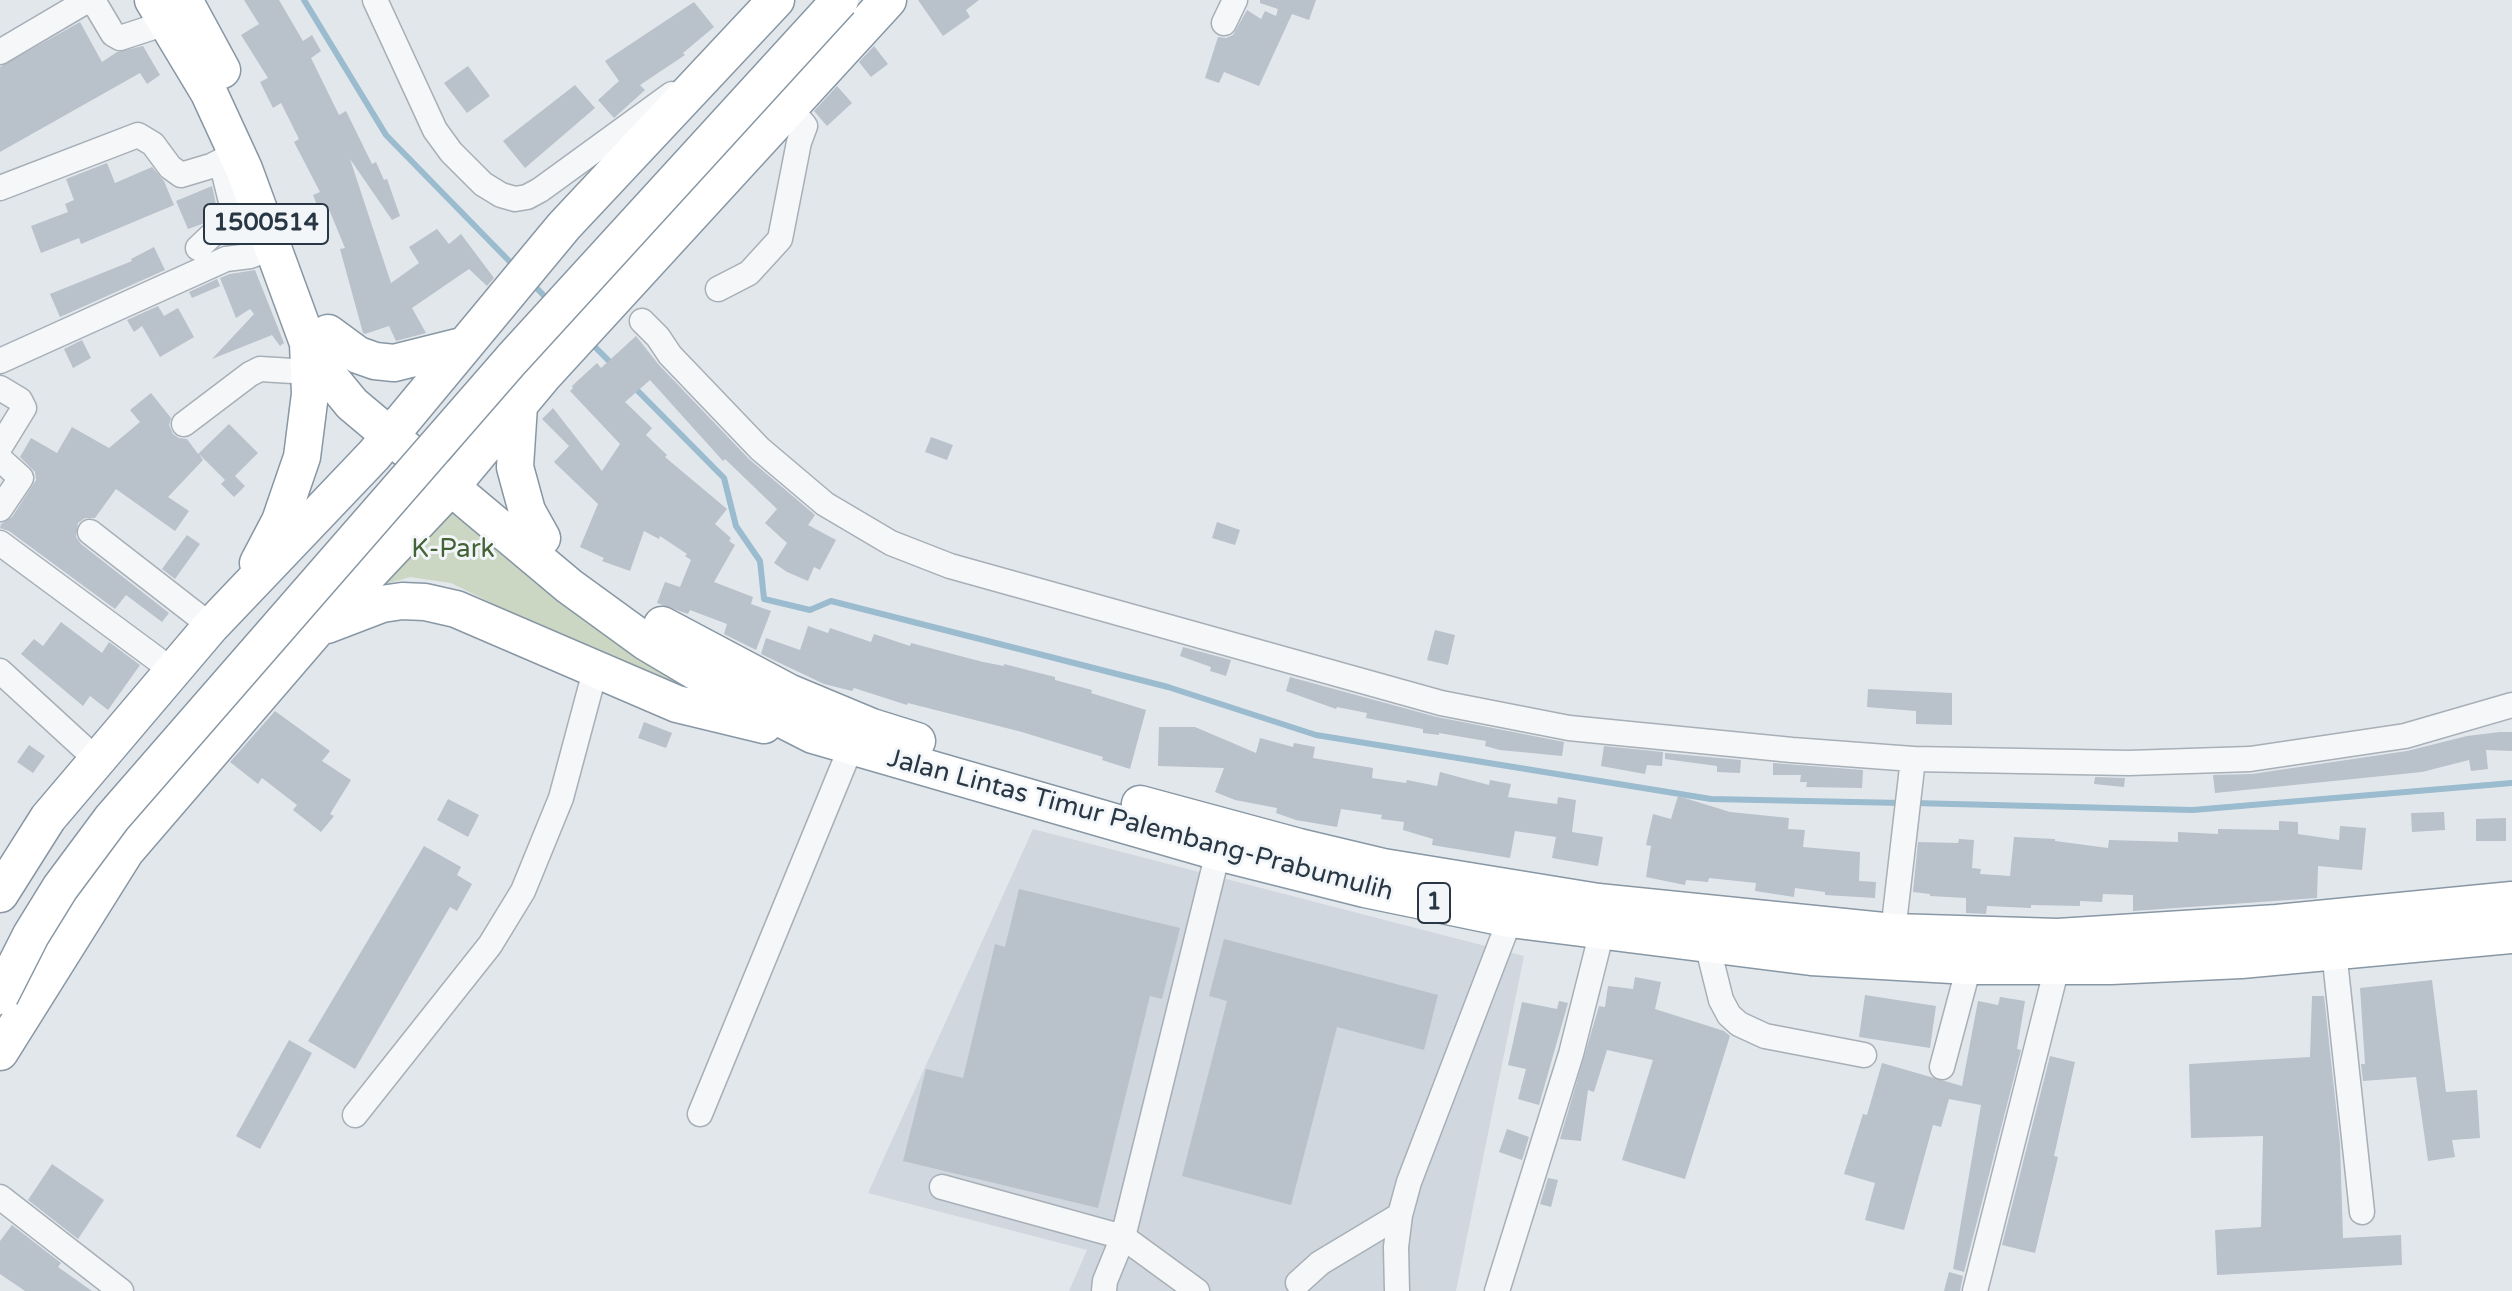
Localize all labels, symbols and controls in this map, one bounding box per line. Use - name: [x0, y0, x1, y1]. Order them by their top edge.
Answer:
- road number: 1500514: [204, 204, 328, 244]
- park label: K-Park: [411, 534, 495, 566]
- street label: Jalan Lintas Timur Palembang-Prabumulih: [884, 743, 1396, 909]
- road number: 1: [1418, 883, 1450, 923]

